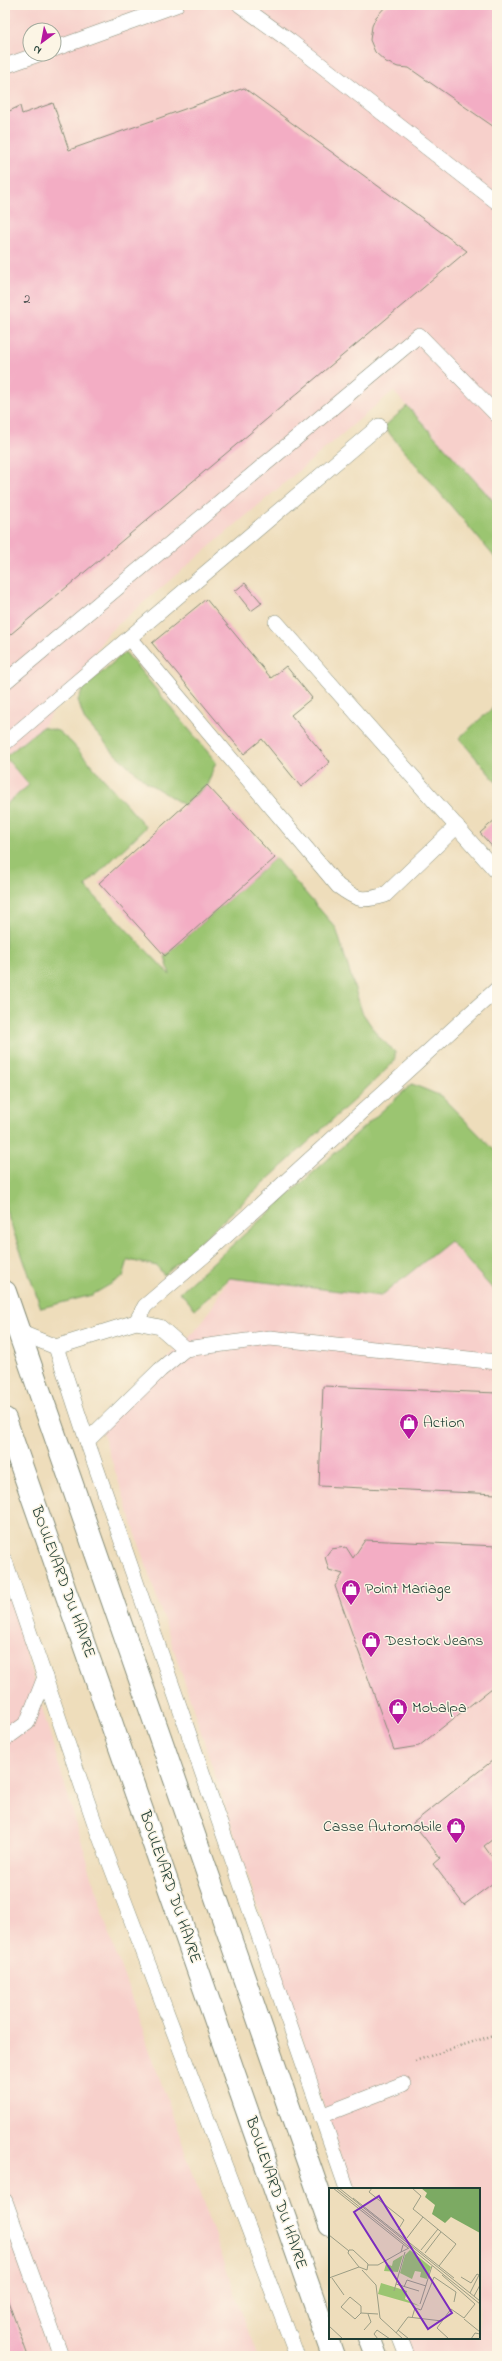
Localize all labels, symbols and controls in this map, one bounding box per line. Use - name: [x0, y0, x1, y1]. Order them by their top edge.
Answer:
- north arrow: [22, 22, 62, 62]
- text: N: [30, 41, 45, 58]
- house number: 2: [24, 289, 31, 310]
- place label: Action: [423, 1411, 465, 1435]
- shop icon: Action: [398, 1412, 420, 1440]
- street label: BOULEVARD DU HAVRE: [24, 1502, 102, 1661]
- place label: Point Mariage: [365, 1577, 452, 1601]
- shop icon: Point Mariage: [340, 1578, 362, 1606]
- place label: Destock Jeans: [384, 1629, 484, 1653]
- shop icon: Destock Jeans: [360, 1630, 382, 1658]
- place label: Mobalpa: [412, 1696, 467, 1720]
- shop icon: Mobalpa: [387, 1697, 409, 1725]
- street label: BOULEVARD DU HAVRE: [132, 1806, 207, 1967]
- place label: Casse Automobile: [323, 1815, 443, 1839]
- shop icon: Casse Automobile: [445, 1816, 467, 1844]
- street label: BOULEVARD DU HAVRE: [238, 2112, 313, 2273]
- inset map: [329, 2188, 480, 2339]

